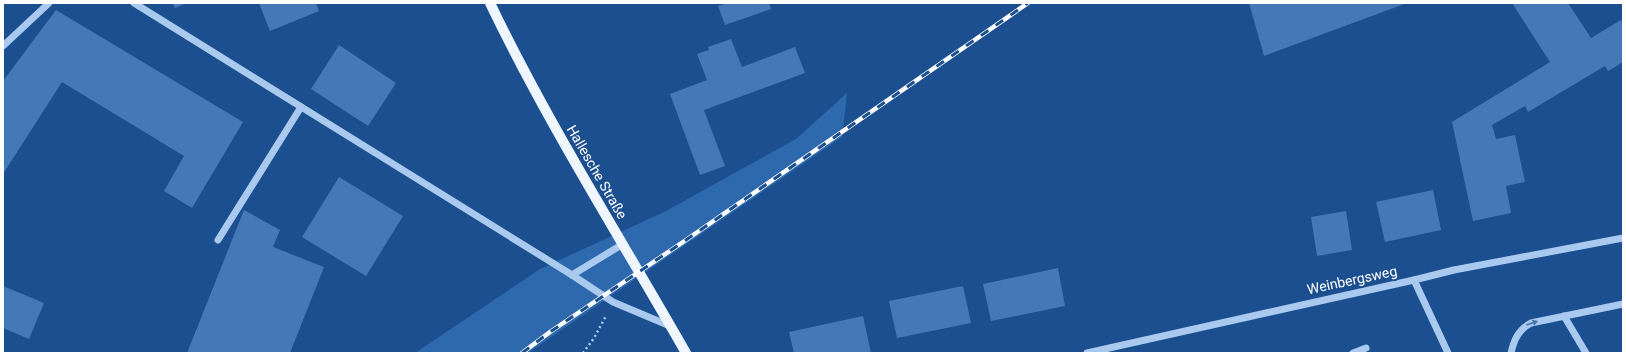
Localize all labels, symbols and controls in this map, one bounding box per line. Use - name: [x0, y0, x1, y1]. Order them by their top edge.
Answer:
- street label: Hallesche Straße: [564, 122, 630, 222]
- street label: Weinbergsweg: [1306, 263, 1398, 297]
- one-way arrow: [1527, 320, 1539, 326]

